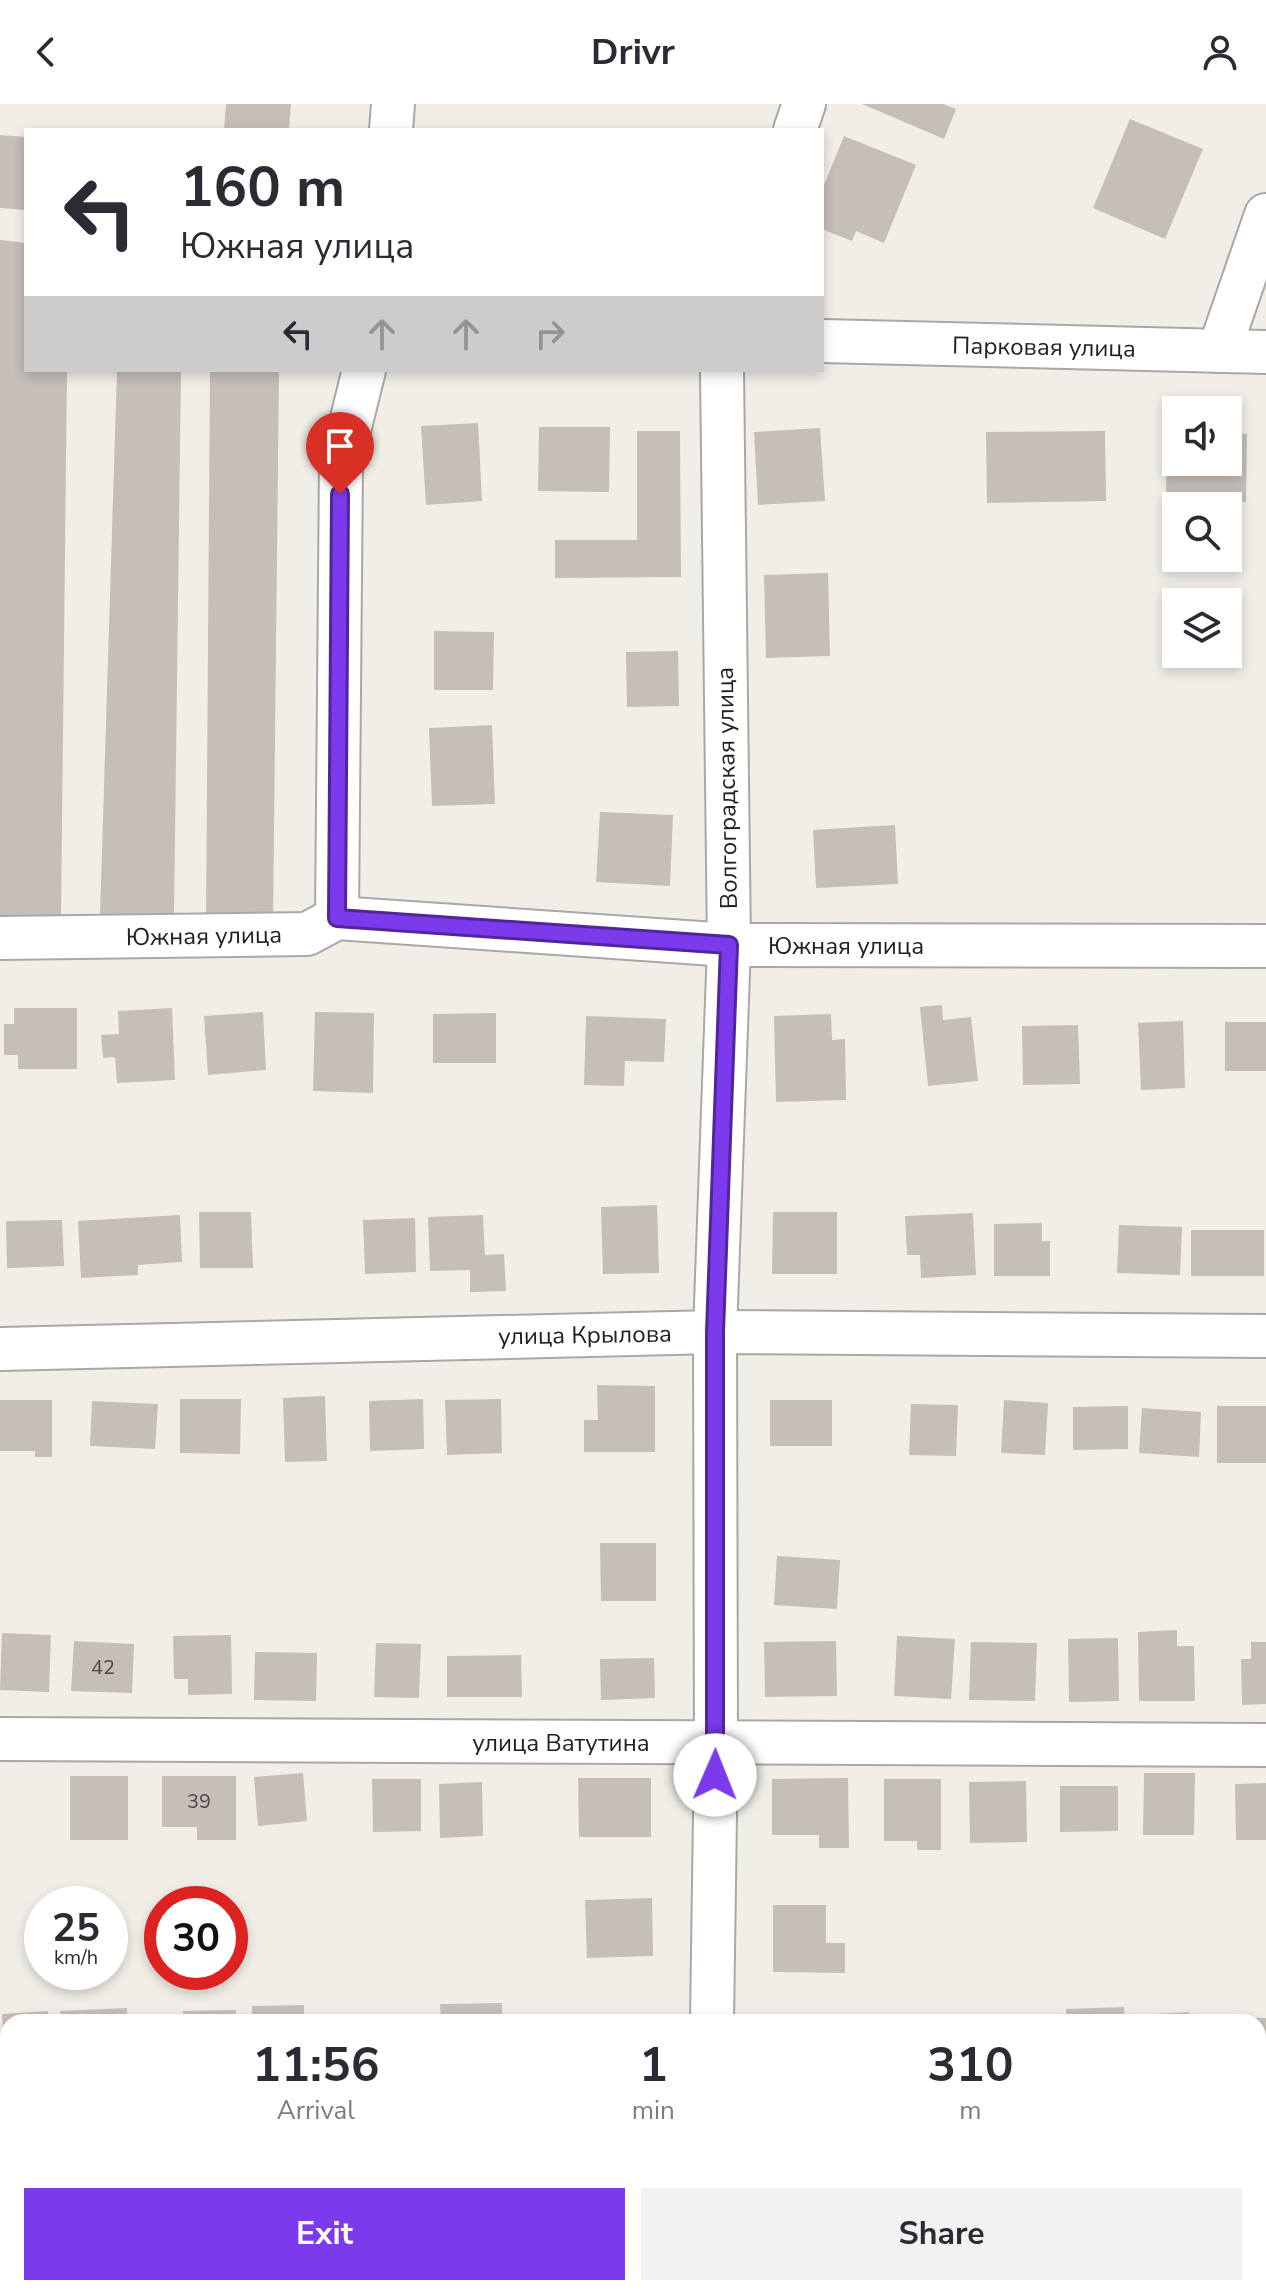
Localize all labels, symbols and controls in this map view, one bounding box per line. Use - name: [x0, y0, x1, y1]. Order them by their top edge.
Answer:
- text: Drivr: [591, 28, 675, 77]
- icon: back: [24, 30, 68, 74]
- icon: person: [1198, 30, 1242, 74]
- text: 160 m: [180, 149, 345, 226]
- icon: left: [48, 160, 152, 264]
- text: Южная улица: [180, 222, 414, 271]
- icon: left: [276, 312, 320, 356]
- icon: ahead: [360, 312, 404, 356]
- icon: ahead: [444, 312, 488, 356]
- icon: right: [528, 312, 572, 356]
- street label: Парковая улица: [952, 329, 1136, 365]
- map controls: [1162, 396, 1242, 668]
- button: sound: [1162, 396, 1242, 476]
- pin: [306, 412, 374, 494]
- icon: arrive: [318, 424, 362, 468]
- button: search: [1162, 492, 1242, 572]
- button: layers: [1162, 588, 1242, 668]
- street label: Волгоградская улица: [709, 667, 745, 909]
- street label: Южная улица: [126, 919, 282, 953]
- street label: Южная улица: [768, 930, 924, 962]
- street label: улица Крылова: [498, 1317, 672, 1353]
- house number: 42: [91, 1654, 115, 1681]
- street label: улица Ватутина: [472, 1727, 650, 1759]
- position arrow: [673, 1733, 757, 1817]
- house number: 39: [187, 1788, 211, 1815]
- speed limit sign: 30: [144, 1886, 248, 1990]
- text: 25: [52, 1901, 100, 1955]
- text: km/h: [54, 1944, 98, 1971]
- text: 11:56: [252, 2032, 379, 2098]
- text: 1: [639, 2032, 668, 2098]
- text: 310: [927, 2032, 1014, 2098]
- text: Arrival: [277, 2093, 355, 2128]
- text: min: [632, 2093, 675, 2128]
- text: m: [959, 2093, 982, 2128]
- button: Exit: [24, 2188, 625, 2280]
- button: Share: [641, 2188, 1242, 2280]

